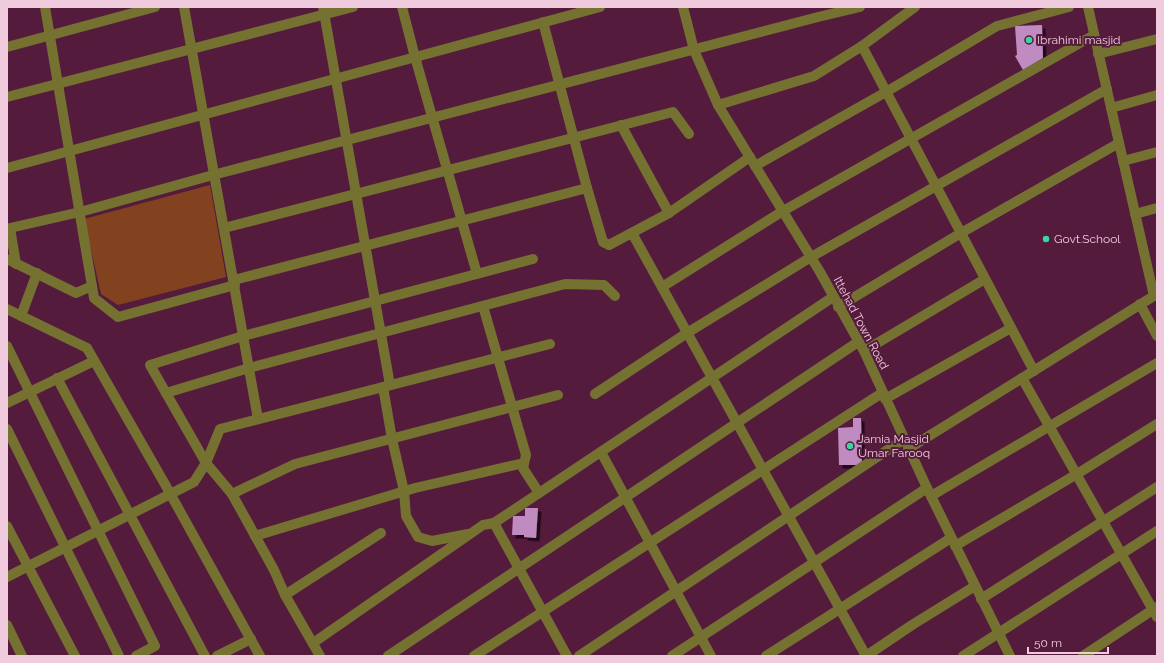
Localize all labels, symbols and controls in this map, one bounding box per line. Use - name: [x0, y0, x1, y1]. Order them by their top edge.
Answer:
- place label: Ibrahimi masjid: [1037, 33, 1121, 47]
- marker: Ibrahimi masjid: [1024, 35, 1034, 45]
- place label: Govt.School: [1054, 232, 1121, 246]
- marker: Govt.School: [1041, 234, 1051, 244]
- street label: Ittehad Town Road: [831, 274, 891, 372]
- place label: Jamia Masjid Umar Farooq: [858, 432, 930, 460]
- marker: Jamia Masjid Umar Farooq: [845, 441, 855, 451]
- scale bar: [1028, 629, 1108, 655]
- text: 50 m: [1034, 636, 1062, 650]

